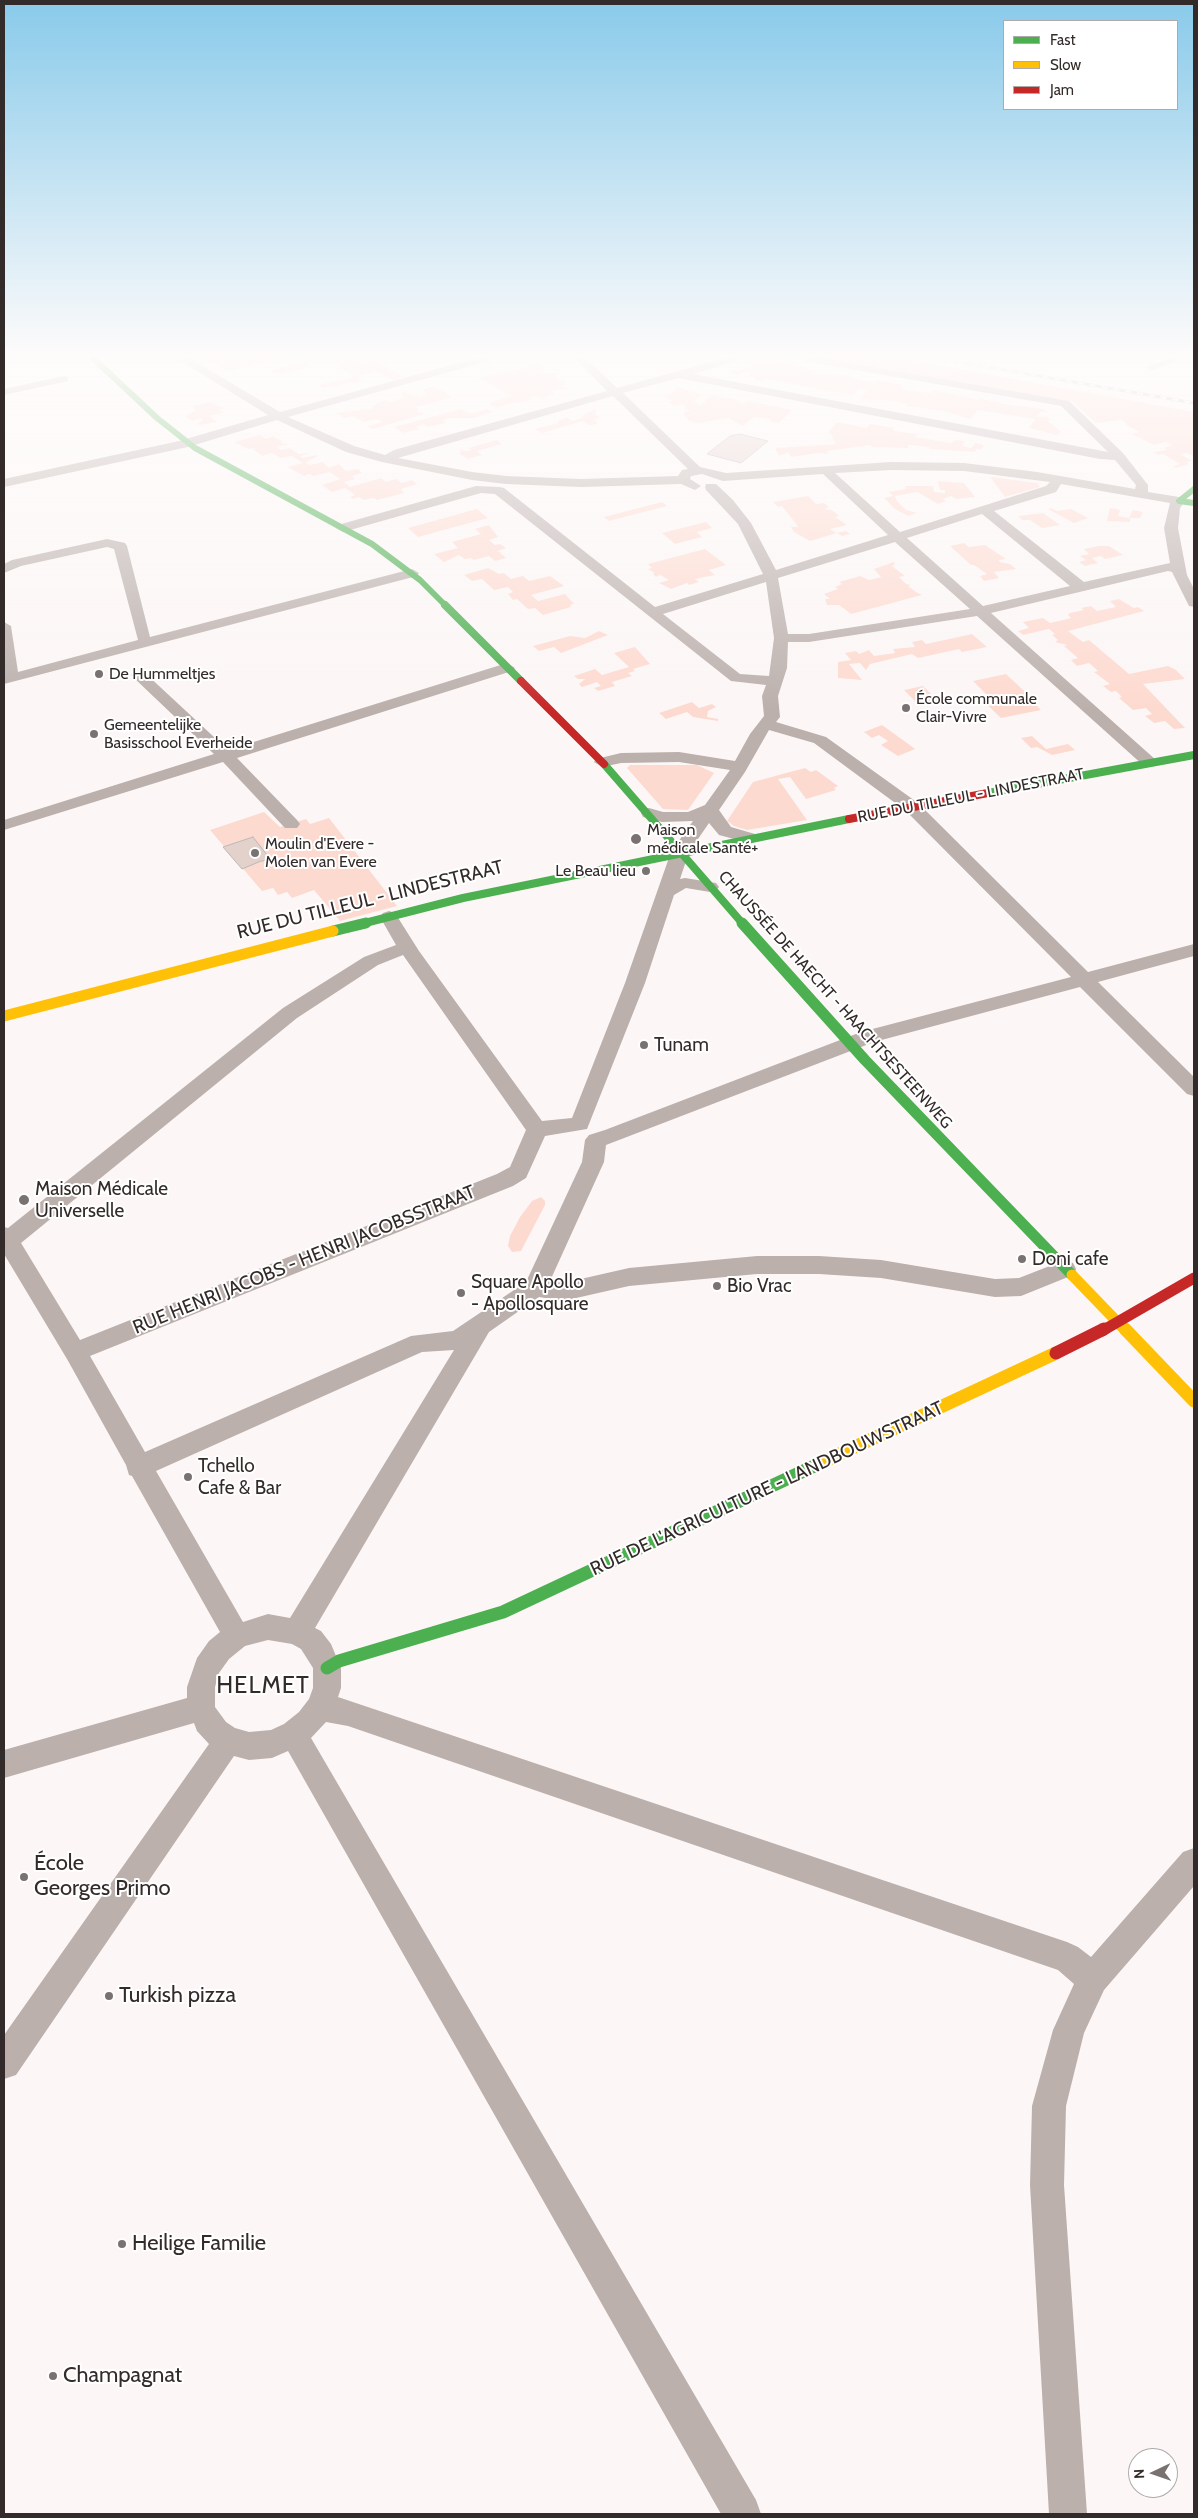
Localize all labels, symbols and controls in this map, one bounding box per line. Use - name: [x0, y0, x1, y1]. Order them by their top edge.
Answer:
- legend: [1003, 20, 1178, 110]
- text: Fast: [1050, 31, 1075, 49]
- text: Slow: [1050, 56, 1081, 74]
- text: Jam: [1050, 81, 1074, 99]
- place label: De Hummeltjes: [109, 664, 215, 684]
- marker: De Hummeltjes: [93, 668, 105, 680]
- place label: École communale Clair-Vivre: [916, 689, 1037, 727]
- marker: École communale Clair-Vivre: [900, 702, 912, 714]
- place label: Gemeentelijke Basisschool Everheide: [104, 715, 252, 753]
- marker: Gemeentelijke Basisschool Everheide: [88, 728, 100, 740]
- street label: RUE DU TILLEUL - LINDESTRAAT: [856, 765, 1086, 827]
- place label: Maison médicale Santé+: [647, 820, 758, 858]
- marker: Maison médicale Santé+: [629, 832, 643, 846]
- place label: Moulin d'Evere - Molen van Evere: [265, 834, 377, 872]
- marker: Moulin d'Evere - Molen van Evere: [249, 847, 261, 859]
- street label: RUE DU TILLEUL - LINDESTRAAT: [235, 856, 505, 944]
- place label: Le Beau lieu: [555, 861, 636, 881]
- marker: Le Beau lieu: [640, 865, 652, 877]
- street label: CHAUSSÉE DE HAECHT - HAACHTSESTEENWEG: [714, 867, 956, 1133]
- place label: Tunam: [654, 1034, 709, 1056]
- marker: Tunam: [638, 1039, 650, 1051]
- place label: Maison Médicale Universelle: [35, 1178, 168, 1222]
- street label: RUE HENRI JACOBS - HENRI JACOBSSTRAAT: [130, 1181, 478, 1339]
- marker: Maison Médicale Universelle: [17, 1193, 31, 1207]
- place label: Doni cafe: [1032, 1248, 1109, 1270]
- marker: Doni cafe: [1016, 1253, 1028, 1265]
- place label: Square Apollo - Apollosquare: [471, 1271, 588, 1315]
- place label: Bio Vrac: [727, 1275, 792, 1297]
- marker: Bio Vrac: [711, 1280, 723, 1292]
- marker: Square Apollo - Apollosquare: [455, 1287, 467, 1299]
- street label: RUE DE L'AGRICULTURE - LANDBOUWSTRAAT: [587, 1397, 947, 1581]
- place label: Tchello Cafe & Bar: [198, 1455, 281, 1499]
- marker: Tchello Cafe & Bar: [182, 1471, 194, 1483]
- district label: HELMET: [215, 1672, 311, 1700]
- place label: École Georges Primo: [34, 1851, 171, 1902]
- marker: École Georges Primo: [18, 1871, 30, 1883]
- place label: Turkish pizza: [119, 1983, 236, 2009]
- marker: Turkish pizza: [103, 1990, 115, 2002]
- place label: Heilige Familie: [132, 2231, 266, 2257]
- marker: Heilige Familie: [116, 2238, 128, 2250]
- place label: Champagnat: [63, 2363, 182, 2389]
- marker: Champagnat: [47, 2370, 59, 2382]
- north arrow: [1128, 2448, 1178, 2498]
- text: N: [1130, 2468, 1148, 2479]

